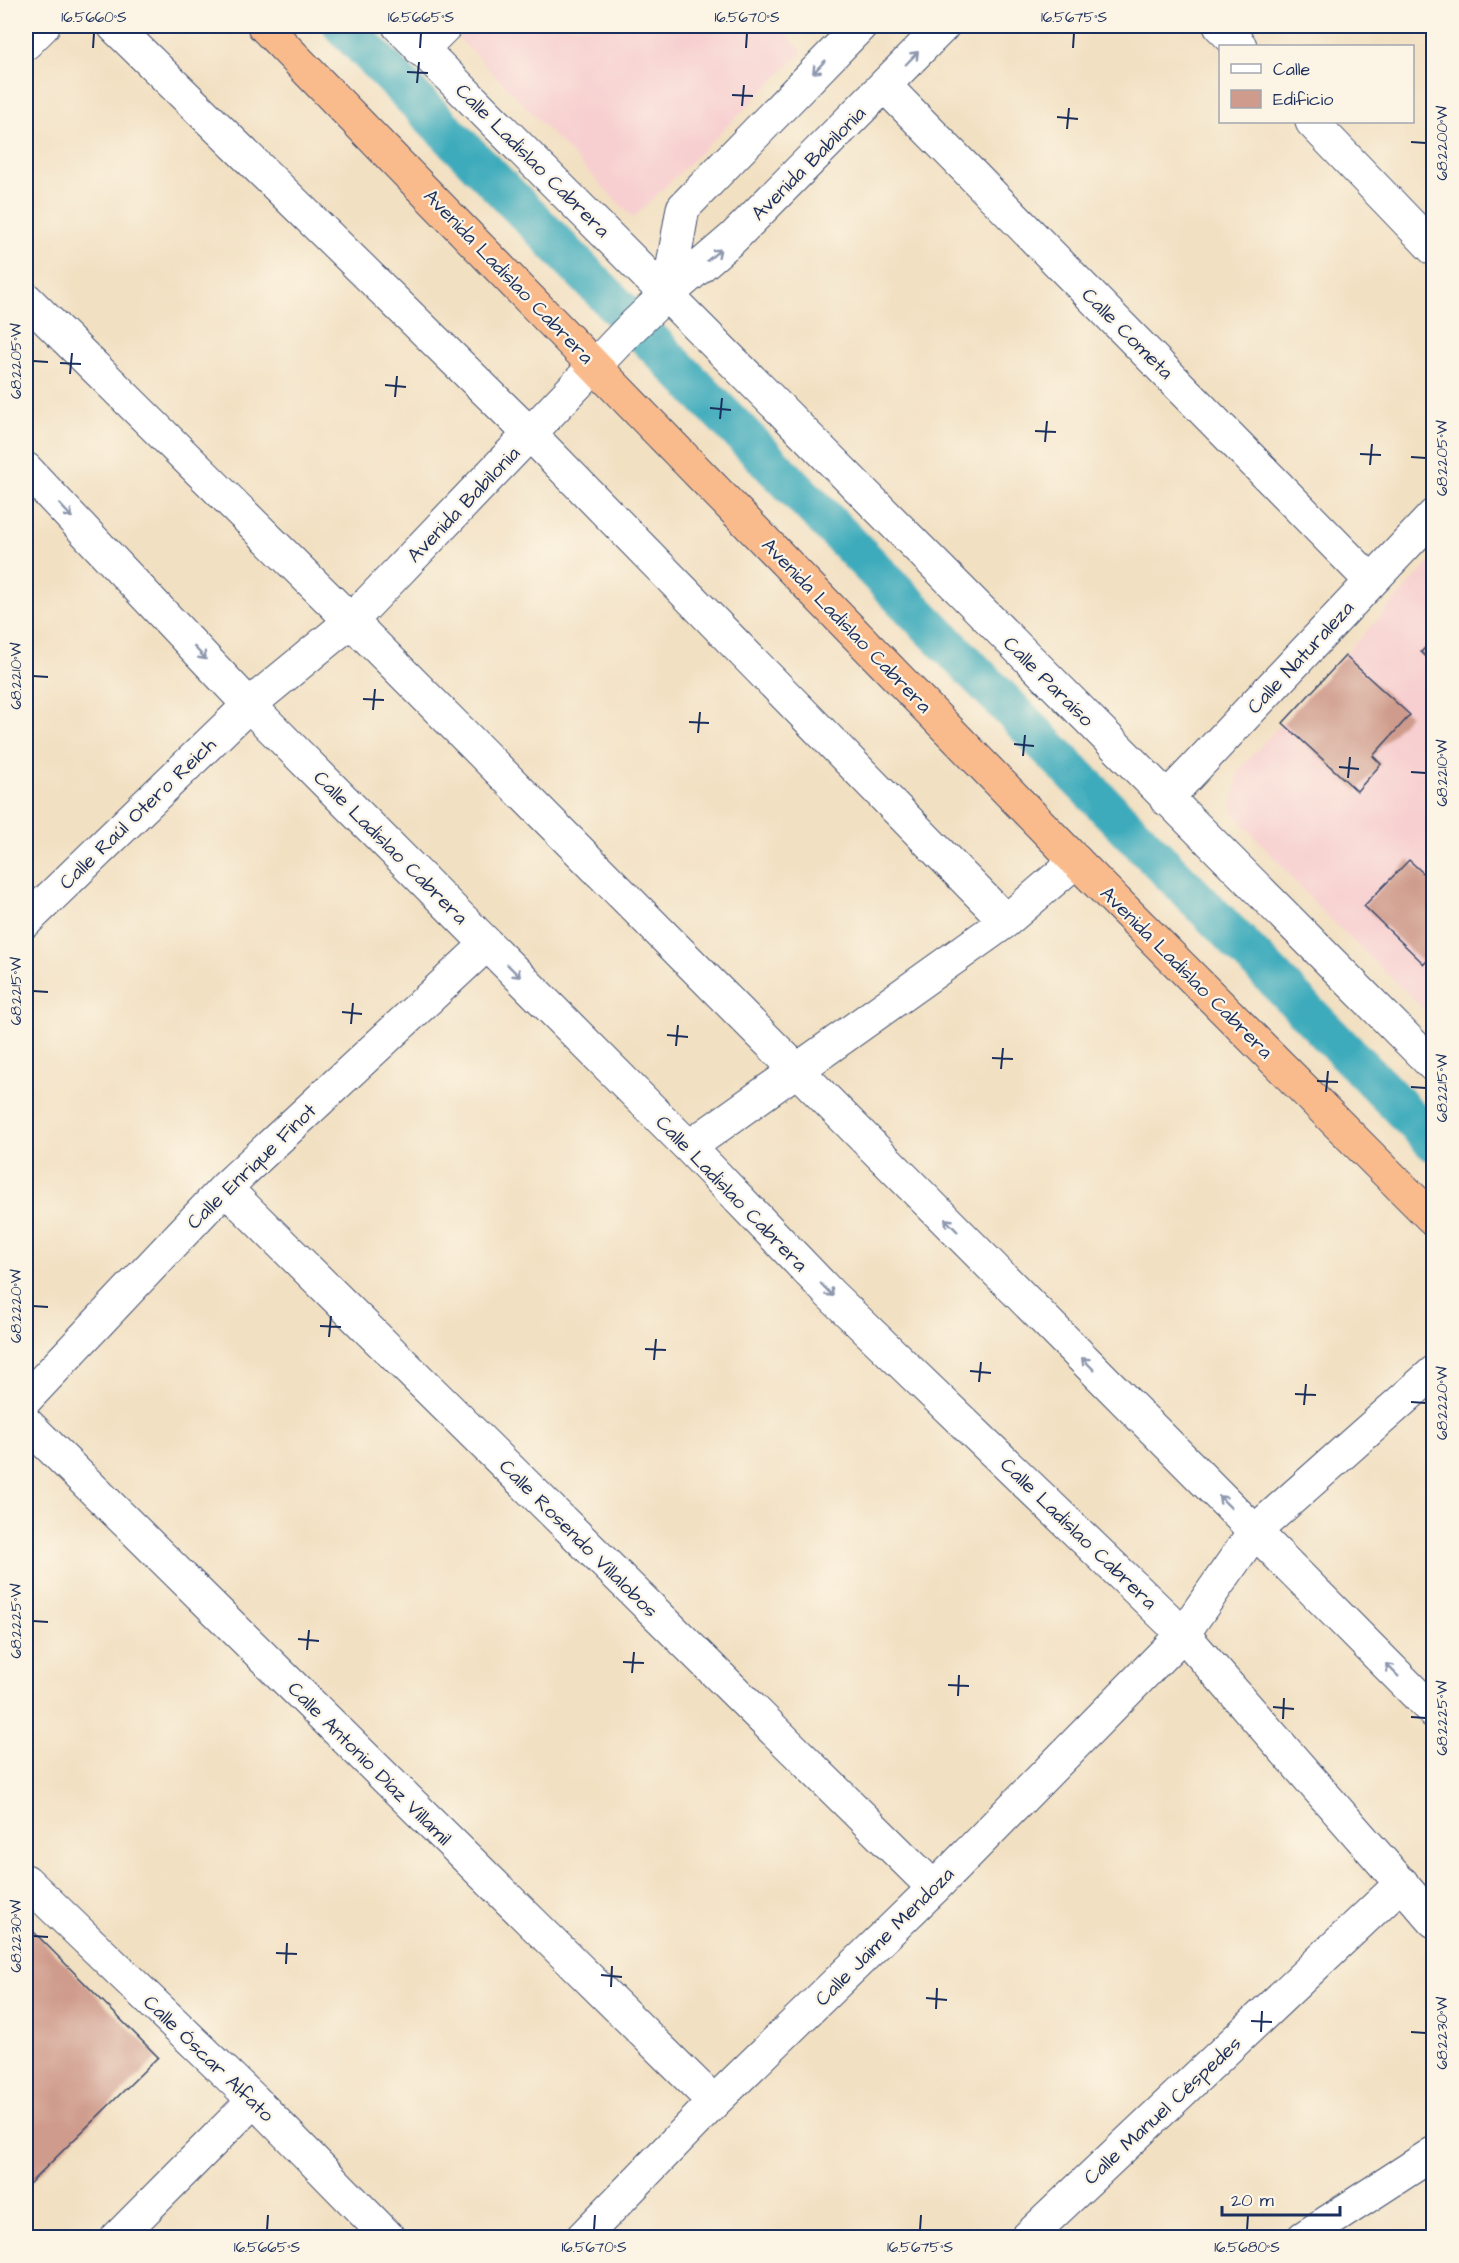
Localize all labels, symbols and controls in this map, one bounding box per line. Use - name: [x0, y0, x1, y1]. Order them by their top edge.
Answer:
- text: 16.5660°S: [61, 7, 127, 28]
- text: 16.5665°S: [388, 7, 455, 28]
- text: 16.5670°S: [714, 7, 780, 28]
- text: 16.5675°S: [1041, 7, 1107, 28]
- legend: [1219, 45, 1414, 123]
- one-way arrow: [904, 50, 919, 65]
- text: Calle: [1273, 57, 1311, 82]
- one-way arrow: [812, 60, 827, 75]
- street label: Calle Ladislao Cabrera: [449, 77, 616, 244]
- text: Edificio: [1273, 87, 1333, 112]
- street label: Avenida Babilonia: [745, 100, 872, 227]
- text: 68.2200°W: [1432, 106, 1453, 180]
- street label: Avenida Ladislao Cabrera: [417, 183, 600, 371]
- one-way arrow: [706, 248, 722, 261]
- street label: Calle Cometa: [1075, 282, 1179, 386]
- text: 68.2205°W: [6, 323, 27, 399]
- text: 68.2205°W: [1432, 420, 1453, 496]
- street label: Avenida Babilonia: [401, 440, 526, 569]
- one-way arrow: [59, 504, 73, 519]
- street label: Avenida Ladislao Cabrera: [755, 532, 938, 720]
- street label: Calle Naturaleza: [1241, 595, 1361, 720]
- street label: Calle Paraíso: [997, 630, 1100, 733]
- text: 68.2210°W: [6, 642, 27, 710]
- one-way arrow: [193, 645, 207, 660]
- street label: Calle Raúl Otero Reich: [53, 731, 222, 896]
- text: 68.2210°W: [1432, 739, 1453, 807]
- street label: Calle Ladislao Cabrera: [307, 764, 474, 931]
- street label: Avenida Ladislao Cabrera: [1094, 880, 1279, 1065]
- text: 68.2215°W: [6, 957, 27, 1025]
- one-way arrow: [506, 964, 521, 979]
- text: 68.2215°W: [1432, 1054, 1453, 1122]
- street label: Calle Enrique Finot: [181, 1097, 323, 1236]
- street label: Calle Ladislao Cabrera: [649, 1109, 814, 1278]
- one-way arrow: [943, 1218, 958, 1232]
- text: 68.2220°W: [6, 1269, 27, 1343]
- one-way arrow: [819, 1283, 834, 1298]
- one-way arrow: [1081, 1356, 1095, 1371]
- text: 68.2220°W: [1432, 1366, 1453, 1440]
- street label: Calle Ladislao Cabrera: [994, 1451, 1163, 1616]
- street label: Calle Rosendo Villalobos: [493, 1453, 664, 1624]
- one-way arrow: [1218, 1495, 1233, 1510]
- text: 68.2225°W: [6, 1583, 27, 1659]
- one-way arrow: [1385, 1663, 1400, 1678]
- street label: Calle Antonio Díaz Villamil: [281, 1675, 458, 1852]
- text: 68.2225°W: [1432, 1680, 1453, 1756]
- street label: Calle Jaime Mendoza: [809, 1861, 961, 2013]
- text: 68.2230°W: [6, 1900, 27, 1972]
- street label: Calle Óscar Alfato: [137, 1989, 280, 2129]
- text: 68.2230°W: [1432, 1997, 1453, 2069]
- street label: Calle Manuel Céspedes: [1078, 2030, 1248, 2191]
- scale bar: [1222, 2179, 1340, 2217]
- text: 20 m: [1231, 2188, 1274, 2213]
- text: 16.5665°S: [234, 2237, 301, 2258]
- text: 16.5670°S: [561, 2237, 627, 2258]
- text: 16.5675°S: [887, 2237, 953, 2258]
- text: 16.5680°S: [1214, 2237, 1280, 2258]

